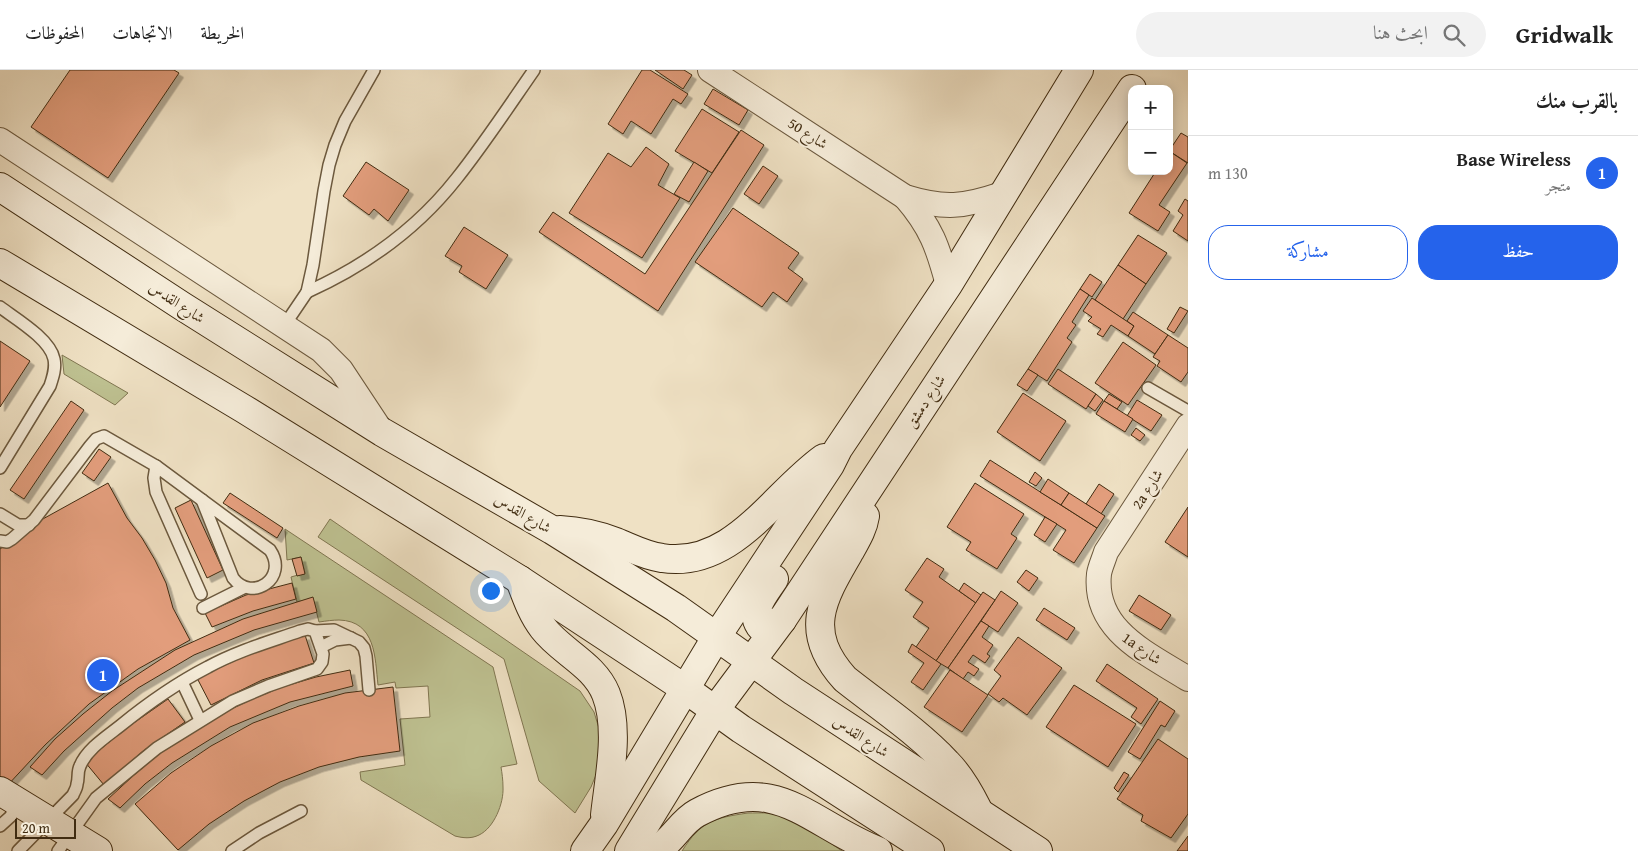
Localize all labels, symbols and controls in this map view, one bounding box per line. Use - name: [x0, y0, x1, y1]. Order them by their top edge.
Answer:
- search box: [1136, 12, 1486, 57]
- text: Gridwalk: [1516, 17, 1613, 52]
- text: ابحث هنا: [1373, 18, 1428, 46]
- text: المحفوظات: [25, 19, 84, 46]
- text: الاتجاهات: [112, 19, 172, 46]
- text: الخريطة: [200, 19, 244, 46]
- icon: search: [1440, 21, 1468, 49]
- map controls: [1128, 85, 1173, 175]
- button: +: [1128, 85, 1173, 130]
- text: بالقرب منك: [1536, 85, 1618, 116]
- street label: شارع 50: [782, 112, 832, 156]
- button: −: [1128, 130, 1173, 175]
- text: Base Wireless: [1456, 145, 1571, 173]
- text: 130 m: [1208, 161, 1248, 185]
- text: 1: [1598, 161, 1606, 185]
- text: متجر: [1546, 173, 1571, 197]
- button: مشاركة: [1208, 225, 1408, 280]
- button: حفظ: [1418, 225, 1618, 280]
- street label: شارع القدس: [143, 276, 209, 330]
- street label: شارع دمشق: [900, 370, 953, 433]
- street label: 2a شارع: [1126, 465, 1170, 515]
- street label: شارع القدس: [489, 488, 555, 540]
- your location: [478, 578, 504, 604]
- street label: 1a شارع: [1116, 627, 1166, 672]
- pin: 1: [87, 656, 119, 694]
- street label: شارع القدس: [827, 710, 893, 764]
- scale bar: [15, 816, 76, 839]
- text: 20 m: [22, 818, 50, 838]

